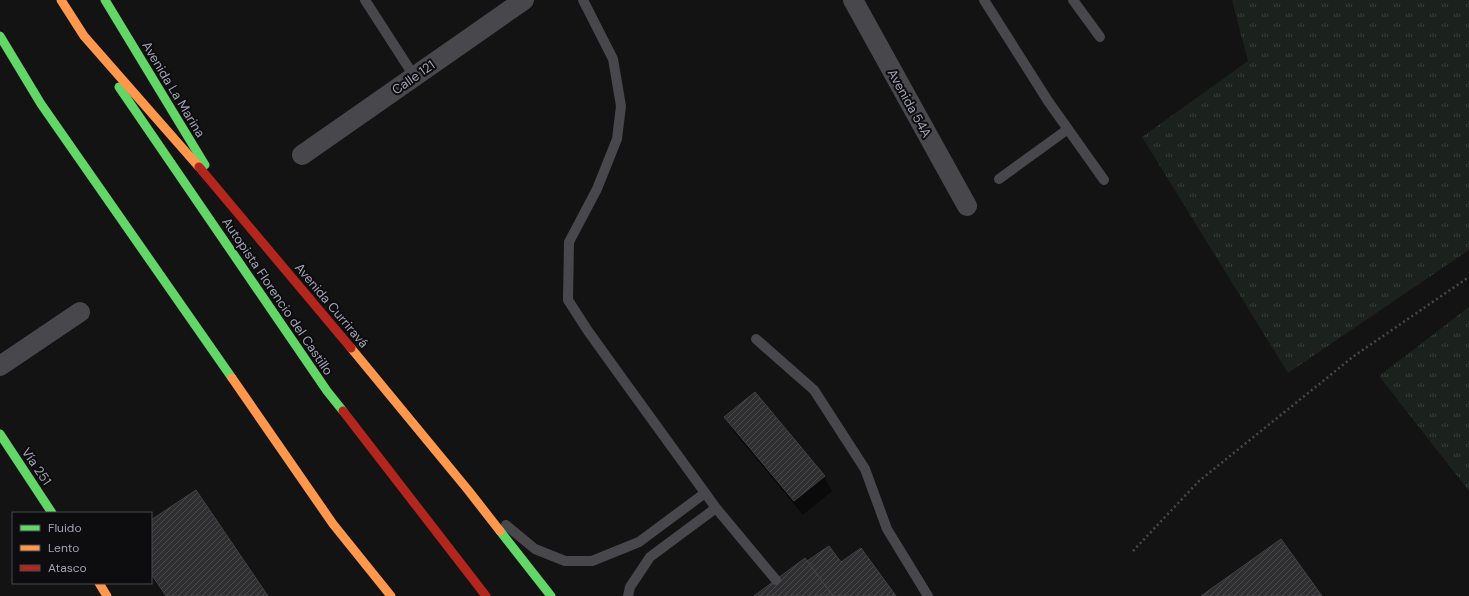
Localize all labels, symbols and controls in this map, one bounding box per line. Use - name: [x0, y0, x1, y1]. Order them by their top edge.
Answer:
- street label: Avenida La Marina: [138, 38, 209, 140]
- street label: Calle 121: [388, 56, 438, 98]
- street label: Avenida 54A: [884, 66, 935, 141]
- street label: Autopista Florencio del Castillo: [218, 214, 337, 379]
- street label: Avenida Curriravá: [291, 259, 372, 351]
- street label: Vía 251: [18, 444, 55, 488]
- legend: [12, 512, 152, 584]
- text: Fluido: [48, 520, 82, 536]
- text: Lento: [48, 540, 79, 556]
- text: Atasco: [48, 560, 87, 576]

